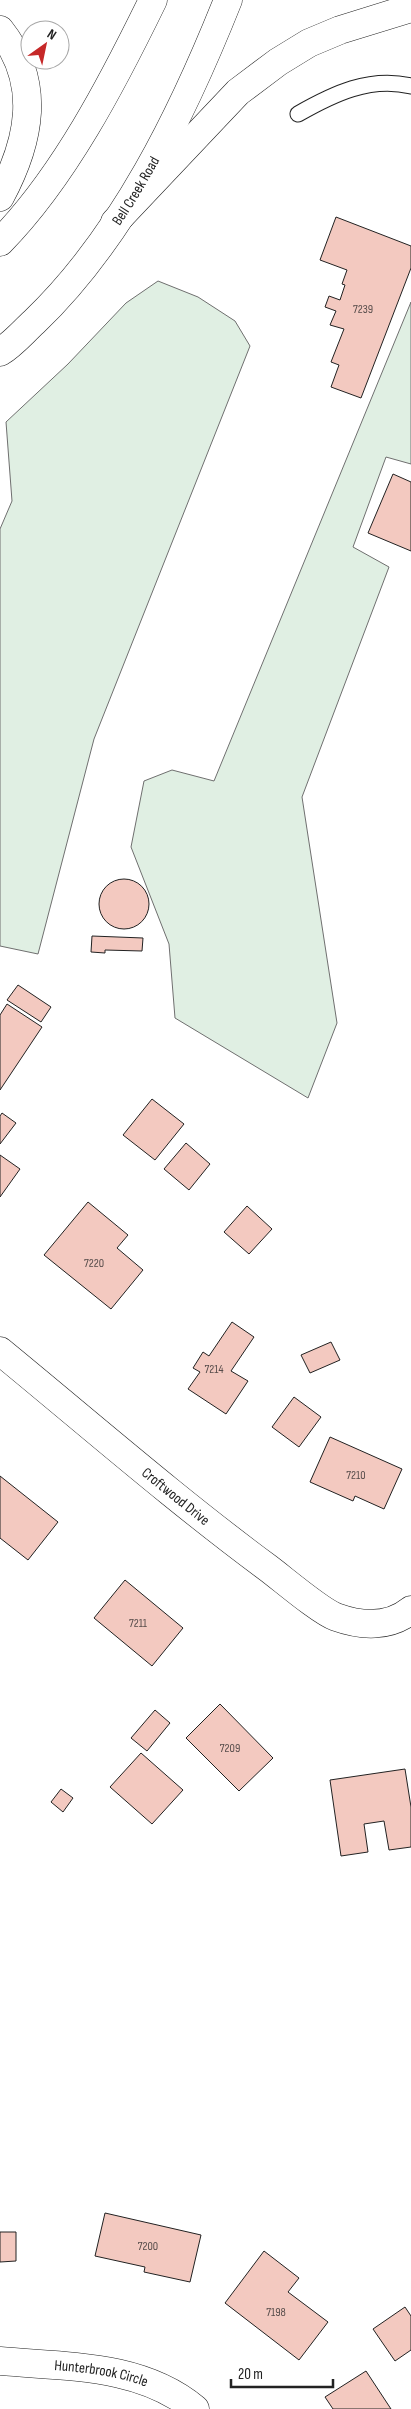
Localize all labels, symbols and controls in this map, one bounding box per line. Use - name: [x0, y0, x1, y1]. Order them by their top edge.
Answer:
- north arrow: [20, 20, 70, 70]
- text: N: [44, 25, 60, 44]
- street label: Bell Creek Road: [108, 153, 164, 229]
- house number: 7239: [353, 302, 373, 317]
- house number: 7220: [84, 1256, 104, 1271]
- house number: 7214: [205, 1362, 223, 1377]
- street label: Croftwood Drive: [138, 1463, 213, 1530]
- house number: 7210: [346, 1468, 366, 1483]
- house number: 7211: [129, 1616, 148, 1631]
- house number: 7209: [220, 1741, 240, 1756]
- house number: 7200: [138, 2239, 158, 2254]
- house number: 7198: [266, 2305, 286, 2320]
- street label: Hunterbrook Circle: [53, 2356, 151, 2391]
- scale bar: [231, 2356, 334, 2388]
- text: 20 m: [238, 2365, 263, 2384]

